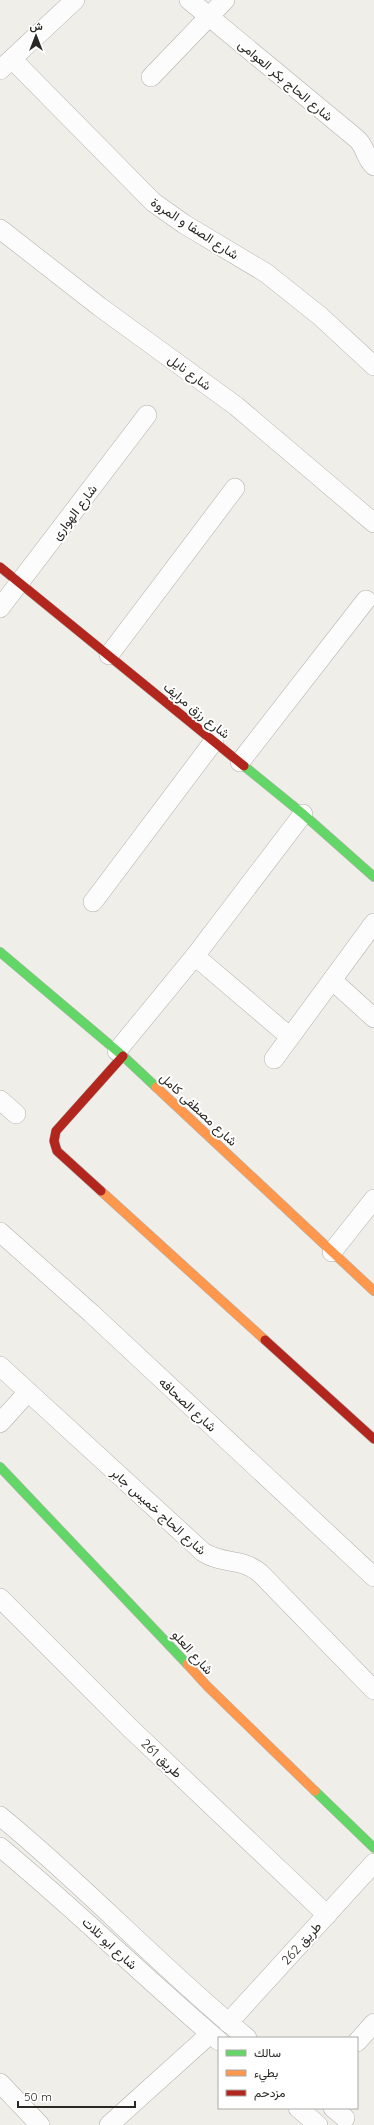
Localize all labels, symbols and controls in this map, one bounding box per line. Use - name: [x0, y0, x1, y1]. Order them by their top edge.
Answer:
- north arrow: [16, 16, 56, 56]
- text: ش: [29, 19, 43, 33]
- street label: شارع الحاج بكر العوامى: [234, 36, 337, 126]
- street label: شارع الصفا و المروة: [147, 194, 242, 264]
- street label: شارع نايل: [164, 351, 215, 395]
- street label: شارع الهوارى: [48, 481, 102, 544]
- street label: شارع رزق مرايف: [159, 678, 233, 743]
- street label: شارع مصطفى كامل: [156, 1069, 241, 1150]
- street label: شارع الصحافه: [155, 1373, 220, 1436]
- street label: شارع الحاج خميس جابر: [106, 1463, 210, 1559]
- street label: شارع العلو: [168, 1627, 217, 1679]
- street label: طريق 261: [138, 1735, 186, 1782]
- street label: شارع ابو تلات: [78, 1913, 141, 1974]
- street label: طريق 262: [277, 1918, 325, 1969]
- legend: [218, 2037, 358, 2109]
- text: سالك: [254, 2045, 281, 2060]
- text: بطيء: [254, 2065, 278, 2083]
- scale bar: [18, 2083, 135, 2109]
- text: مزدحم: [254, 2085, 285, 2101]
- text: 50 m: [24, 2089, 52, 2104]

